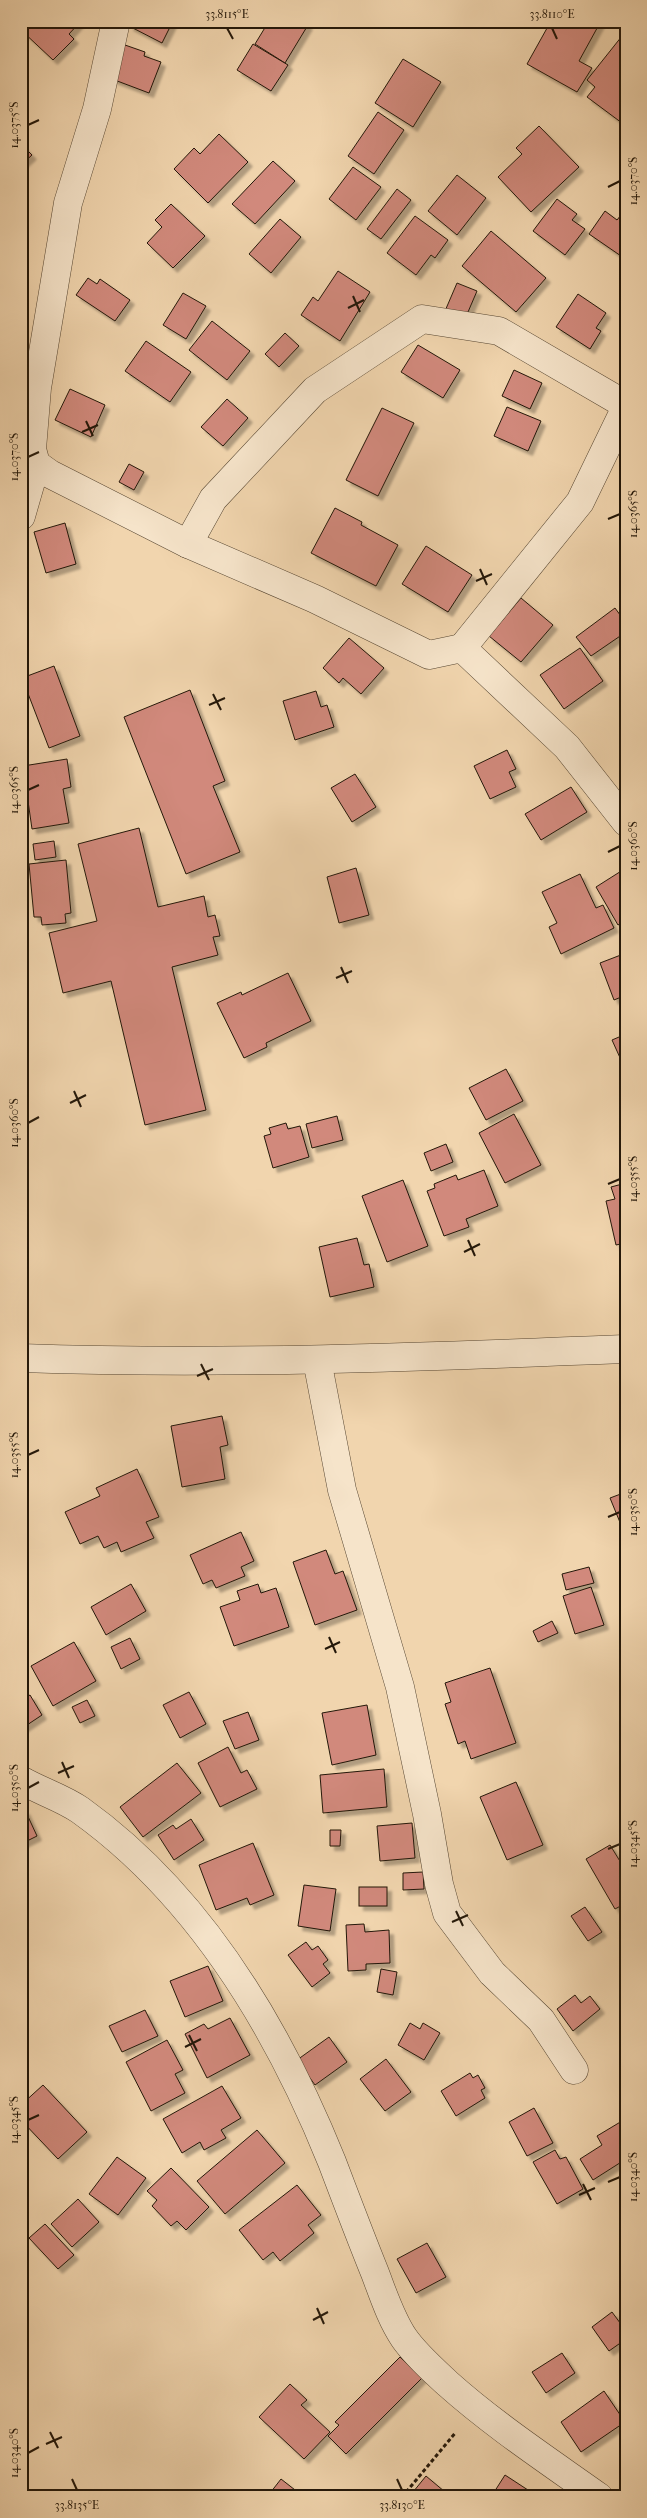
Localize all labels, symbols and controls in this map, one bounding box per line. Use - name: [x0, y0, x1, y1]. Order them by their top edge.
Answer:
- text: 33.8115°E: [205, 7, 249, 21]
- text: 33.8110°E: [529, 7, 575, 21]
- text: 14.0375°S: [7, 101, 21, 149]
- text: 14.0370°S: [626, 157, 640, 205]
- text: 14.0370°S: [7, 433, 21, 481]
- text: 14.0365°S: [626, 490, 640, 538]
- text: 14.0365°S: [7, 766, 21, 814]
- text: 14.0360°S: [626, 821, 640, 871]
- text: 14.0360°S: [7, 1098, 21, 1148]
- text: 14.0355°S: [626, 1156, 640, 1202]
- text: 14.0355°S: [7, 1432, 21, 1478]
- text: 14.0350°S: [626, 1488, 640, 1536]
- text: 14.0350°S: [7, 1764, 21, 1812]
- text: 14.0345°S: [626, 1820, 640, 1868]
- text: 14.0345°S: [7, 2096, 21, 2144]
- text: 14.0340°S: [626, 2152, 640, 2202]
- text: 14.0340°S: [7, 2428, 21, 2478]
- text: 33.8135°E: [55, 2498, 99, 2512]
- text: 33.8130°E: [379, 2498, 425, 2512]

